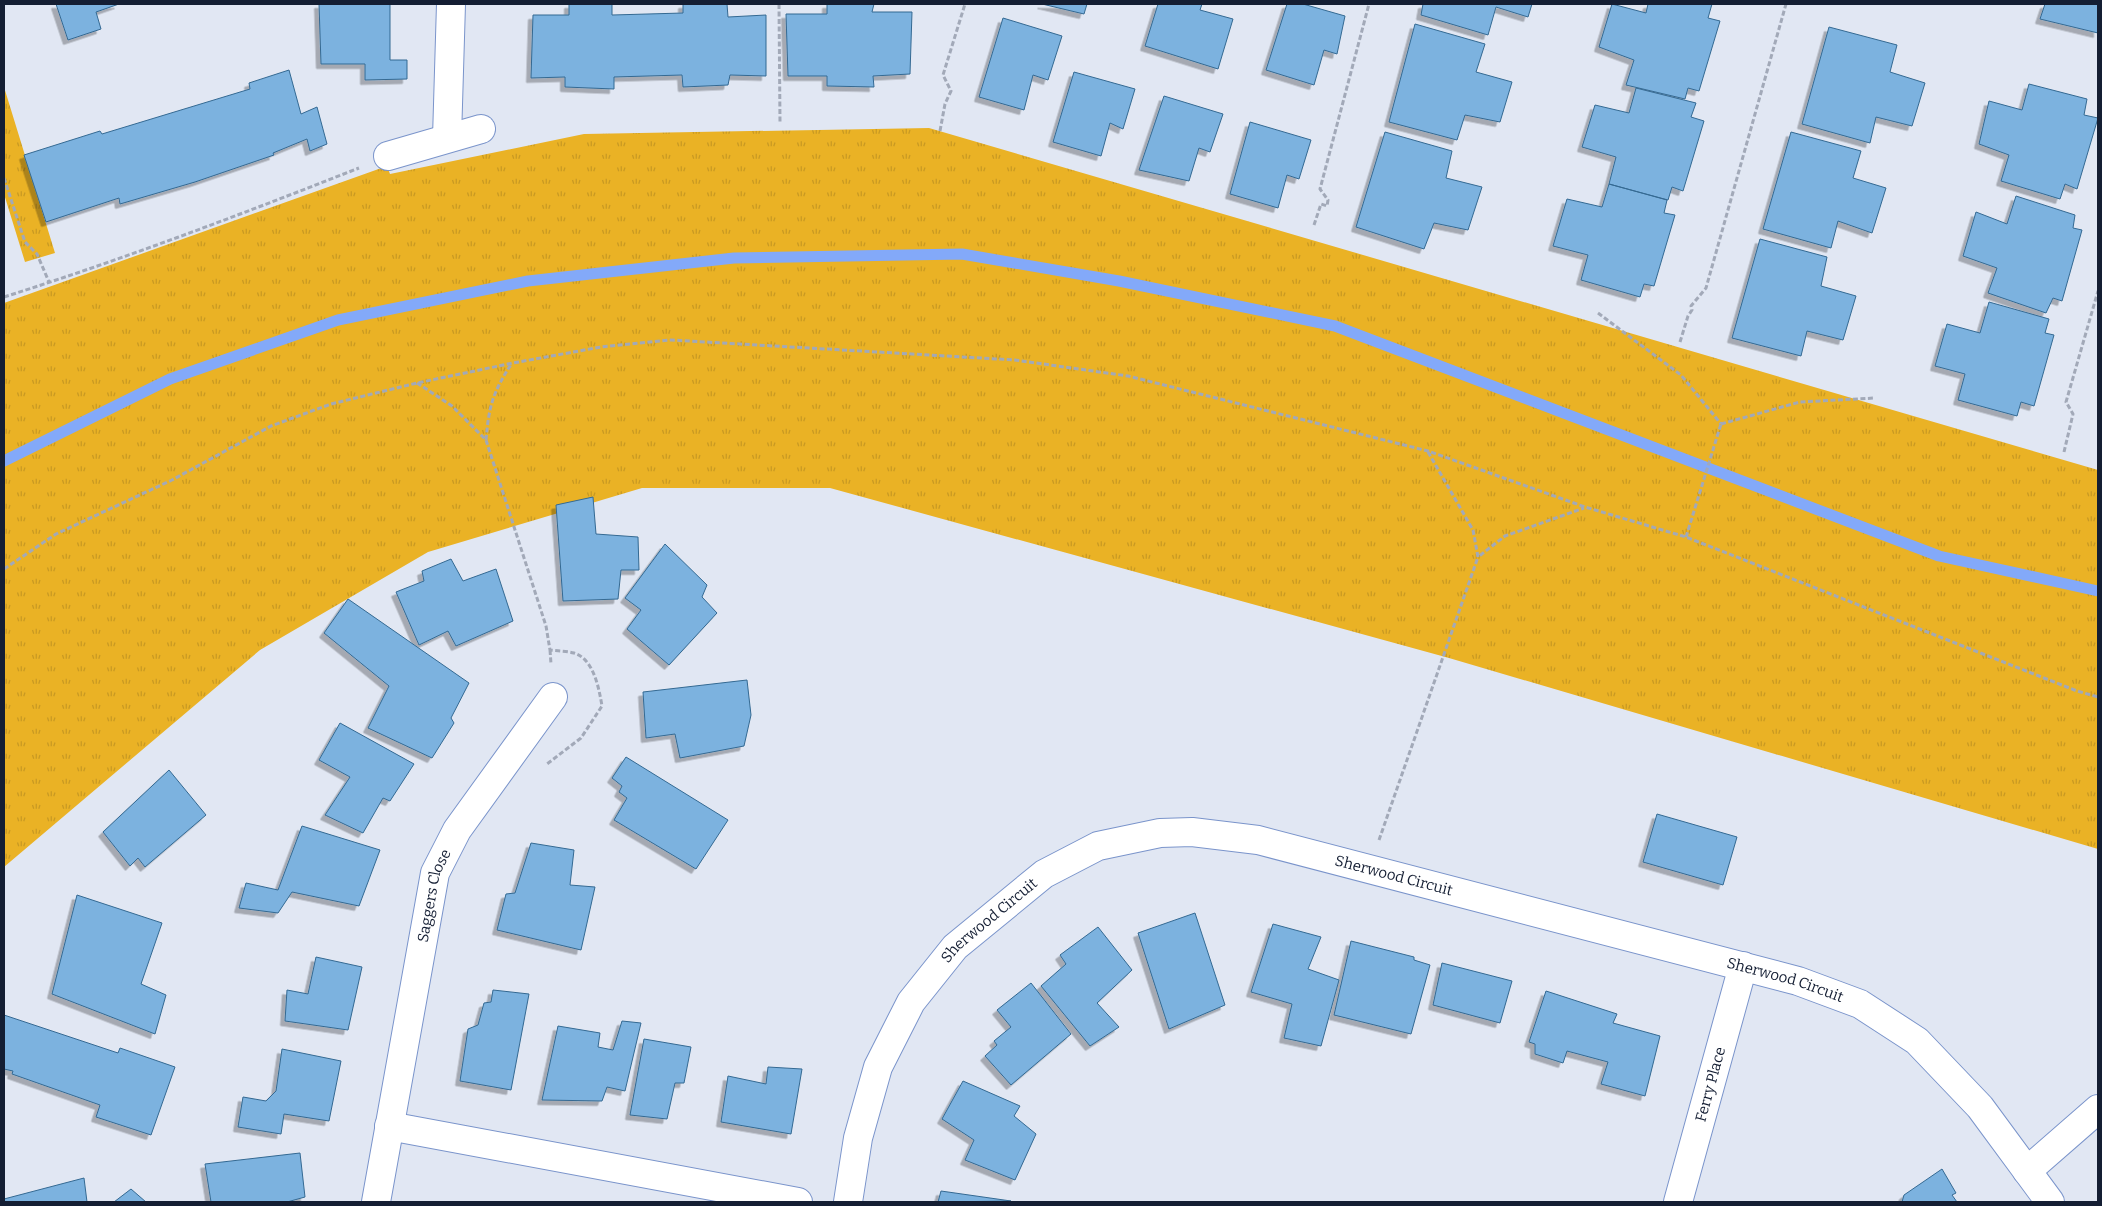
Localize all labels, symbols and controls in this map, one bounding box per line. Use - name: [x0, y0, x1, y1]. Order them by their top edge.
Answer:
- street label: Saggers Close: [414, 846, 455, 944]
- street label: Sherwood Circuit: [1333, 851, 1455, 900]
- street label: Sherwood Circuit: [937, 874, 1041, 966]
- street label: Sherwood Circuit: [1725, 954, 1846, 1006]
- street label: Ferry Place: [1692, 1045, 1729, 1124]

